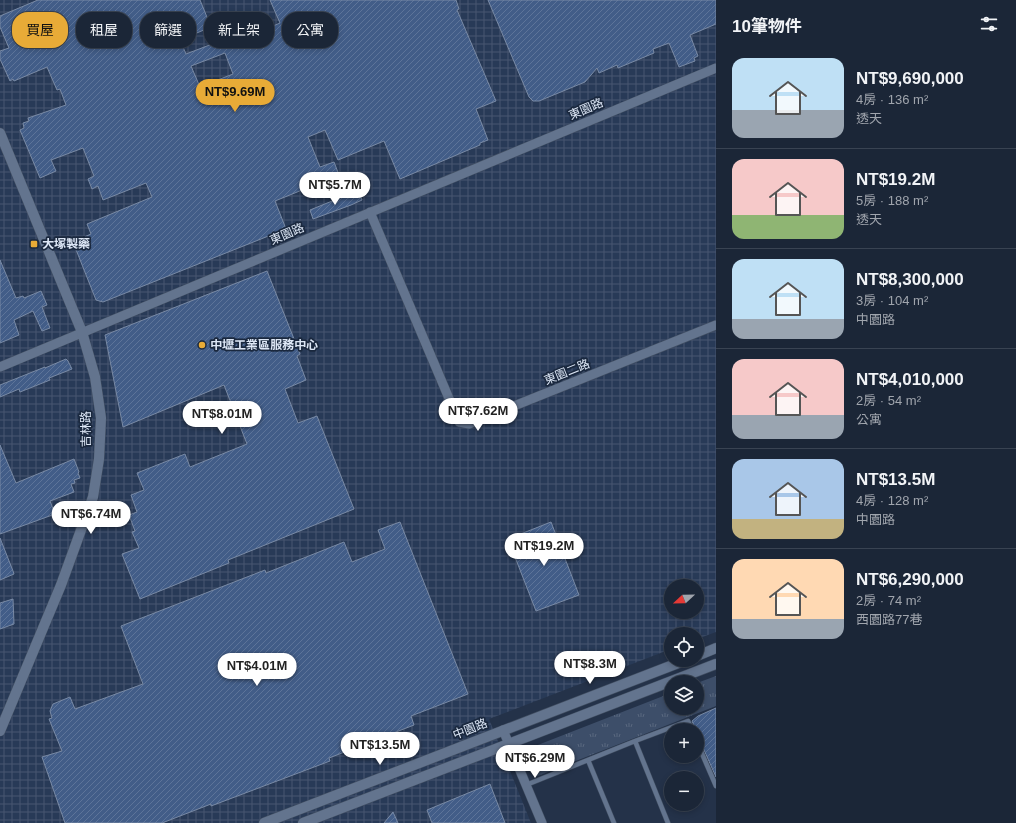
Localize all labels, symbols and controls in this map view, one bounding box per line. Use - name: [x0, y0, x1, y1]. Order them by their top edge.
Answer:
- chip: 買屋: [12, 12, 68, 48]
- chip: 租屋: [76, 12, 132, 48]
- chip: 篩選: [140, 12, 196, 48]
- chip: 新上架: [204, 12, 274, 48]
- chip: 公寓: [282, 12, 338, 48]
- icon: filters: [978, 13, 1000, 35]
- text: 10筆物件: [732, 17, 802, 36]
- text: NT$9,690,000: [856, 69, 964, 88]
- icon: home: [764, 74, 812, 122]
- pin: NT$9.69M: [194, 79, 276, 113]
- text: NT$9.69M: [205, 84, 265, 99]
- text: 4房 · 136 m²: [856, 92, 928, 107]
- street label: 東園路: [567, 96, 605, 122]
- text: 透天: [856, 111, 882, 126]
- text: NT$19.2M: [856, 170, 935, 189]
- pin: NT$5.7M: [298, 172, 372, 206]
- icon: home: [764, 175, 812, 223]
- text: NT$5.7M: [308, 177, 362, 192]
- text: 5房 · 188 m²: [856, 193, 928, 208]
- text: 透天: [856, 212, 882, 227]
- street label: 東園路: [268, 221, 306, 247]
- place label: 大塚製藥: [42, 237, 90, 251]
- marker: 大塚製藥: [29, 239, 39, 249]
- text: NT$8,300,000: [856, 270, 964, 289]
- icon: home: [764, 275, 812, 323]
- text: 3房 · 104 m²: [856, 293, 928, 308]
- text: 中園路: [856, 312, 895, 327]
- place label: 中壢工業區服務中心: [210, 338, 318, 352]
- marker: 中壢工業區服務中心: [197, 340, 207, 350]
- street label: 東園二路: [542, 357, 592, 387]
- text: NT$4,010,000: [856, 370, 964, 389]
- icon: home: [764, 375, 812, 423]
- text: 2房 · 54 m²: [856, 393, 921, 408]
- pin: NT$7.62M: [437, 398, 519, 432]
- pin: NT$8.01M: [181, 401, 263, 435]
- text: NT$7.62M: [448, 403, 508, 418]
- text: NT$8.01M: [192, 406, 252, 421]
- street label: 吉林路: [79, 411, 93, 447]
- text: 公寓: [856, 412, 882, 427]
- text: NT$13.5M: [856, 470, 935, 489]
- icon: home: [764, 475, 812, 523]
- text: 4房 · 128 m²: [856, 493, 928, 508]
- pin: NT$6.74M: [50, 501, 132, 535]
- text: NT$6.74M: [61, 506, 121, 521]
- text: 中園路: [856, 512, 895, 527]
- pin: NT$19.2M: [503, 533, 585, 567]
- text: NT$19.2M: [514, 538, 574, 553]
- text: NT$6,290,000: [856, 570, 964, 589]
- icon: home: [764, 575, 812, 623]
- north arrow: [664, 579, 704, 619]
- map controls: [664, 579, 704, 811]
- text: 2房 · 74 m²: [856, 593, 921, 608]
- text: 西園路77巷: [856, 612, 922, 627]
- button: locate: [664, 627, 704, 667]
- pin: NT$8.3M: [553, 651, 627, 685]
- pin: NT$4.01M: [216, 653, 298, 687]
- text: NT$8.3M: [563, 656, 617, 671]
- text: NT$4.01M: [227, 658, 287, 673]
- button: layers: [664, 675, 704, 715]
- street label: 中園路: [451, 716, 489, 742]
- button: +: [664, 723, 704, 763]
- pin: NT$13.5M: [339, 732, 421, 766]
- text: NT$13.5M: [350, 737, 410, 752]
- pin: NT$6.29M: [494, 745, 576, 779]
- text: NT$6.29M: [505, 750, 565, 765]
- button: −: [664, 771, 704, 811]

